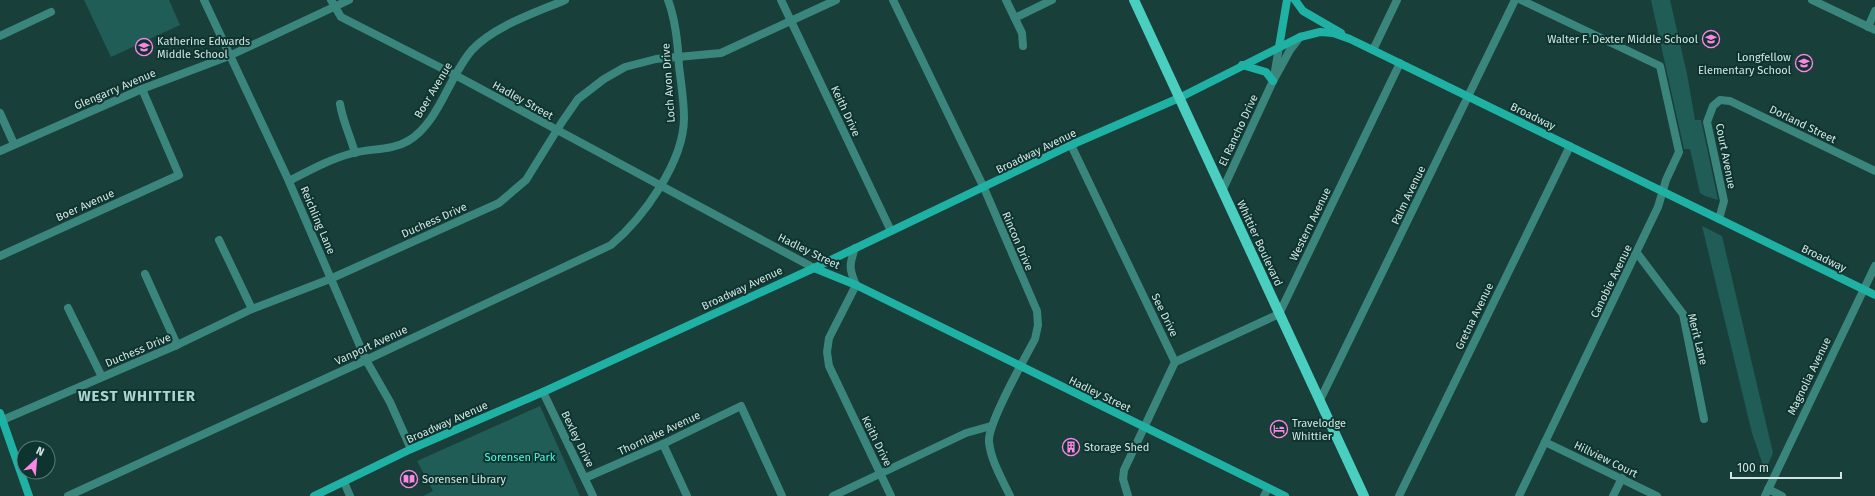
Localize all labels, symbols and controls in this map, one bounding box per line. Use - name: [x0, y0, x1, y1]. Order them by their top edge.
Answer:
- school or university icon: Walter F. Dexter Middle School: [1701, 29, 1721, 49]
- place label: Walter F. Dexter Middle School: [1547, 33, 1698, 46]
- place label: Katherine Edwards Middle School: [157, 35, 250, 61]
- school or university icon: Katherine Edwards Middle School: [134, 37, 154, 57]
- street label: Loch Avon Drive: [659, 43, 678, 123]
- place label: Longfellow Elementary School: [1698, 51, 1791, 77]
- school or university icon: Longfellow Elementary School: [1794, 53, 1814, 73]
- street label: Boer Avenue: [412, 60, 455, 121]
- street label: Glengarry Avenue: [72, 66, 158, 113]
- street label: Hadley Street: [490, 78, 555, 122]
- street label: Keith Drive: [828, 84, 863, 139]
- street label: El Rancho Drive: [1216, 92, 1261, 168]
- street label: Broadway: [1508, 100, 1558, 133]
- street label: Dorland Street: [1767, 103, 1838, 146]
- street label: Court Avenue: [1713, 122, 1738, 190]
- street label: Broadway Avenue: [994, 126, 1079, 177]
- street label: Palm Avenue: [1389, 164, 1428, 227]
- street label: Reichling Lane: [297, 184, 338, 256]
- street label: Western Avenue: [1287, 185, 1334, 263]
- street label: Boer Avenue: [54, 187, 117, 224]
- street label: Whittier Boulevard: [1234, 198, 1285, 288]
- street label: Duchess Drive: [400, 200, 469, 241]
- street label: Rincon Drive: [999, 210, 1036, 273]
- street label: Hadley Street: [776, 231, 842, 272]
- street label: Canobie Avenue: [1588, 242, 1635, 320]
- street label: Broadway: [1799, 242, 1849, 275]
- street label: Broadway Avenue: [700, 264, 785, 313]
- street label: Gretna Avenue: [1453, 281, 1496, 352]
- street label: See Drive: [1148, 291, 1181, 339]
- street label: Merit Lane: [1685, 312, 1710, 366]
- street label: Vanport Avenue: [333, 323, 410, 368]
- street label: Duchess Drive: [103, 331, 173, 370]
- street label: Magnolia Avenue: [1785, 335, 1834, 417]
- street label: Hadley Street: [1067, 374, 1133, 415]
- district label: WEST WHITTIER: [78, 387, 196, 405]
- street label: Broadway Avenue: [404, 399, 490, 446]
- street label: Bexley Drive: [558, 409, 597, 470]
- street label: Thornlake Avenue: [616, 409, 702, 458]
- street label: Keith Drive: [859, 414, 894, 469]
- place label: Travelodge Whittier: [1292, 417, 1346, 443]
- hotel icon: Travelodge Whittier: [1269, 419, 1289, 439]
- building icon: Storage Shed: [1061, 437, 1081, 457]
- street label: Hillview Court: [1572, 438, 1640, 480]
- north arrow: [16, 440, 56, 480]
- place label: Storage Shed: [1084, 441, 1149, 454]
- text: N: [34, 444, 46, 459]
- park label: Sorensen Park: [485, 451, 556, 464]
- scale bar: [1731, 454, 1841, 480]
- text: 100 m: [1737, 461, 1769, 475]
- library icon: Sorensen Library: [399, 469, 419, 489]
- place label: Sorensen Library: [422, 473, 506, 486]

